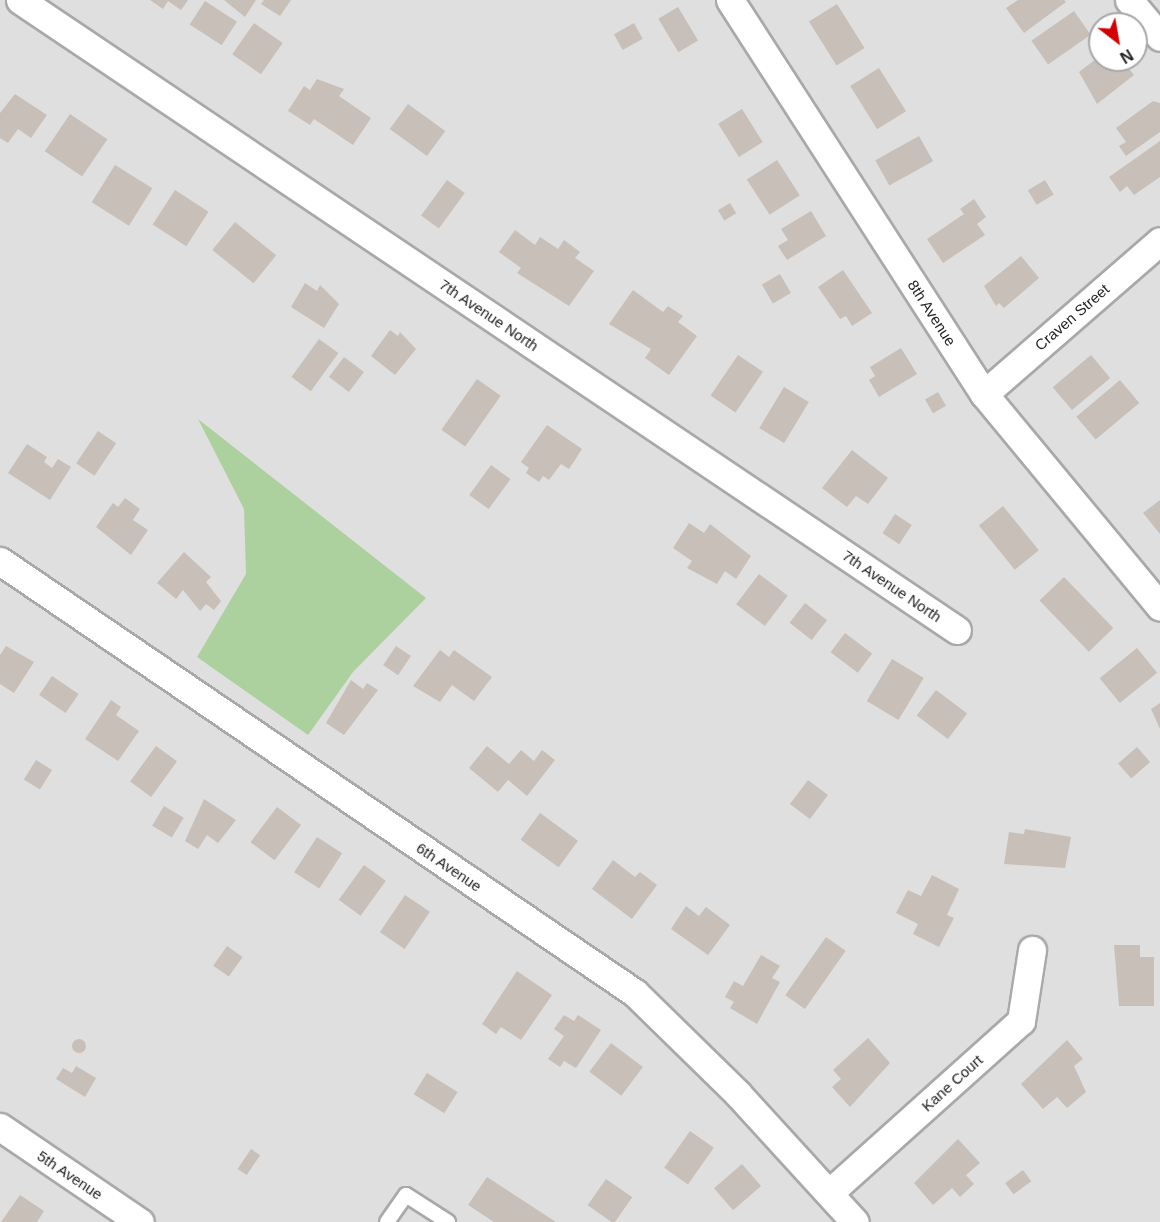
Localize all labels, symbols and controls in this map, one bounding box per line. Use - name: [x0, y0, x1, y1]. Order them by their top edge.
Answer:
- north arrow: [1088, 12, 1148, 72]
- text: N: [1117, 46, 1136, 66]
- street label: 7th Avenue North: [436, 275, 542, 355]
- street label: 8th Avenue: [904, 276, 960, 350]
- street label: Craven Street: [1031, 280, 1113, 354]
- street label: 7th Avenue North: [839, 546, 945, 626]
- street label: 6th Avenue: [413, 838, 485, 896]
- street label: Kane Court: [918, 1051, 986, 1115]
- street label: 5th Avenue: [34, 1146, 106, 1204]

